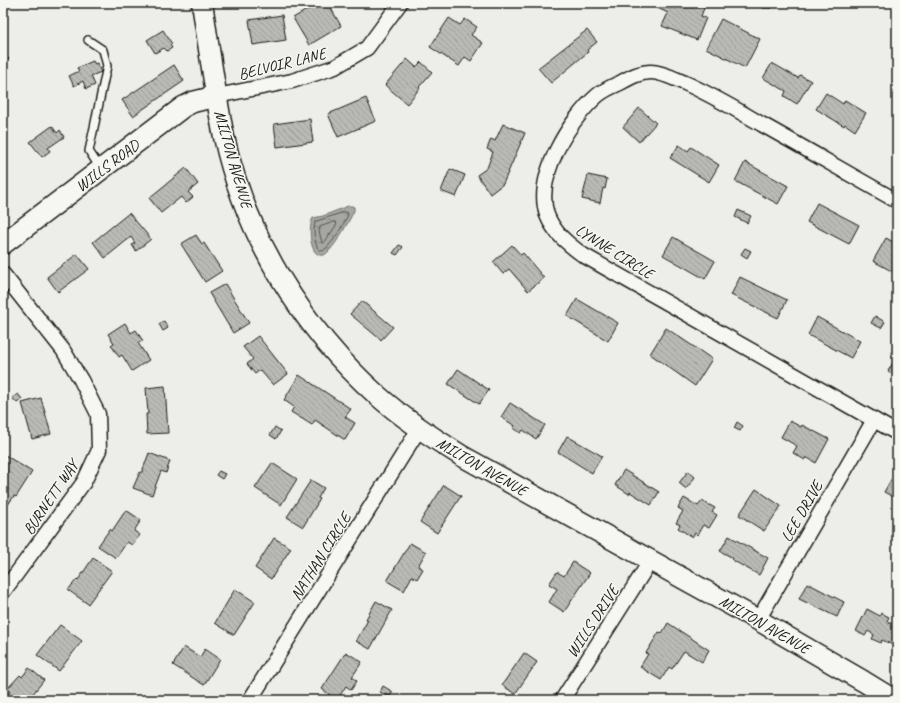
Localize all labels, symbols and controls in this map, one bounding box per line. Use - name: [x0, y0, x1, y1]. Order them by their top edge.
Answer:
- street label: BELVOIR LANE: [236, 43, 330, 84]
- street label: MILTON AVENUE: [209, 108, 257, 213]
- street label: WILLS ROAD: [72, 134, 145, 196]
- street label: LYNNE CIRCLE: [572, 220, 659, 285]
- street label: MILTON AVENUE: [433, 433, 532, 502]
- street label: BURNETT WAY: [19, 454, 85, 538]
- street label: LEE DRIVE: [777, 475, 828, 545]
- street label: NATHAN CIRCLE: [286, 507, 357, 604]
- street label: WILLS DRIVE: [562, 580, 625, 661]
- street label: MILTON AVENUE: [716, 591, 815, 660]

